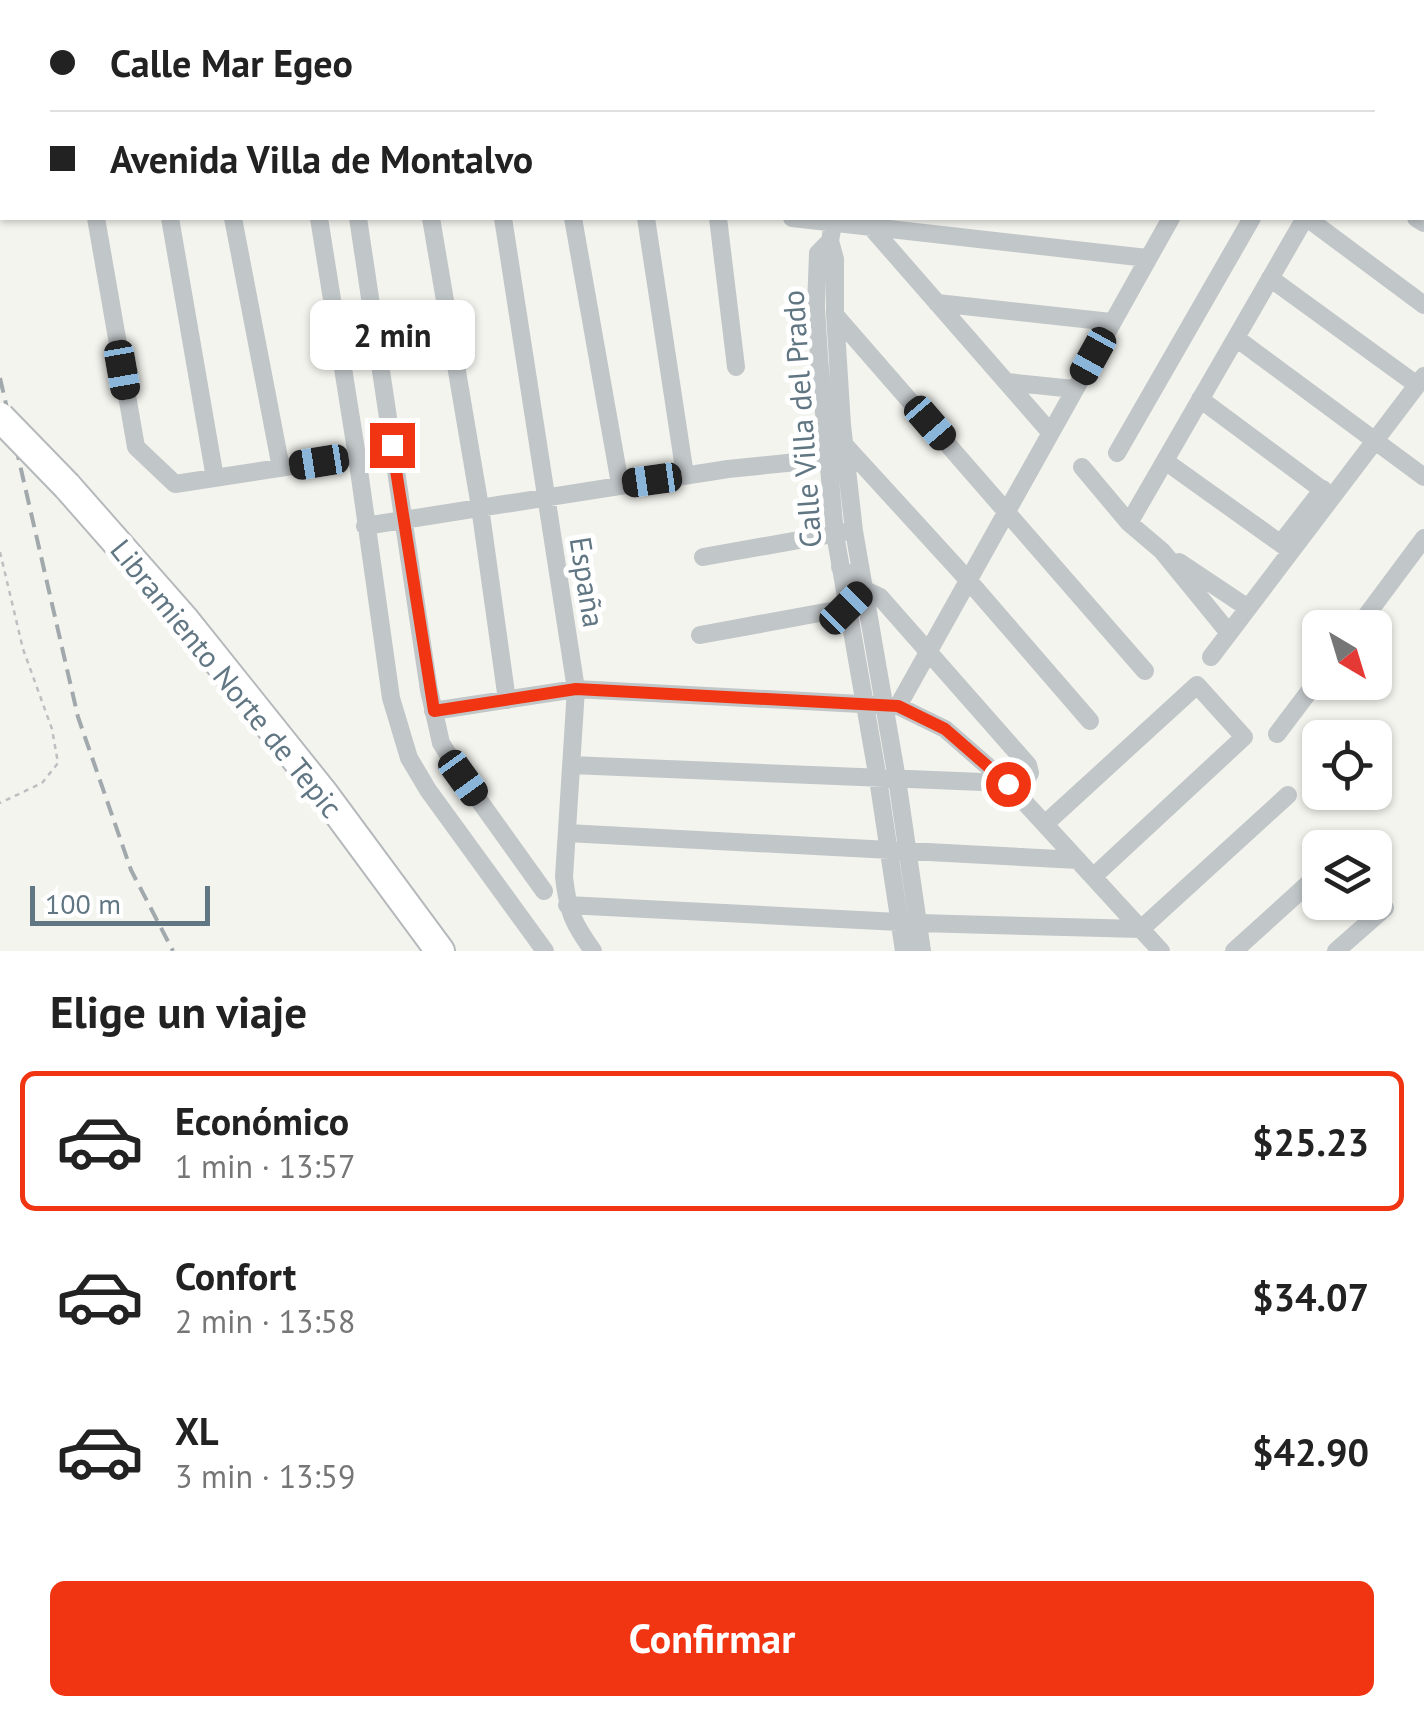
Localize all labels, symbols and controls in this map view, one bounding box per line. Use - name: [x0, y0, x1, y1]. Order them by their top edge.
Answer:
- text: Calle Mar Egeo: [110, 38, 353, 87]
- text: Avenida Villa de Montalvo: [110, 134, 533, 183]
- street label: Calle Villa del Prado: [773, 289, 829, 549]
- callout: 2 min: [310, 300, 474, 370]
- text: 2 min: [353, 314, 432, 356]
- car: [1065, 322, 1121, 390]
- car: [102, 338, 142, 402]
- car: [899, 391, 961, 455]
- route end: [370, 423, 415, 468]
- car: [287, 442, 351, 482]
- car: [620, 461, 684, 499]
- street label: Libramiento Norte de Tepic: [102, 531, 352, 825]
- street label: España: [562, 534, 614, 630]
- car: [814, 576, 878, 640]
- north arrow: [1302, 610, 1392, 700]
- map controls: [1302, 610, 1392, 920]
- button: locate: [1302, 720, 1392, 810]
- car: [433, 745, 493, 811]
- route start: [986, 762, 1031, 807]
- button: layers: [1302, 830, 1392, 920]
- scale bar: [30, 881, 210, 926]
- text: 100 m: [45, 885, 121, 922]
- text: Elige un viaje: [50, 982, 307, 1040]
- icon: car: [55, 1096, 145, 1186]
- text: Económico: [175, 1096, 349, 1145]
- text: $25.23: [1252, 1117, 1369, 1166]
- text: 1 min · 13:57: [175, 1145, 355, 1187]
- icon: car: [55, 1251, 145, 1341]
- text: Confort: [175, 1251, 296, 1300]
- text: $34.07: [1252, 1272, 1369, 1321]
- text: 2 min · 13:58: [175, 1300, 355, 1342]
- icon: car: [55, 1406, 145, 1496]
- text: XL: [175, 1406, 219, 1455]
- text: $42.90: [1252, 1427, 1369, 1476]
- text: 3 min · 13:59: [175, 1455, 355, 1497]
- button: Confirmar: [50, 1581, 1374, 1696]

